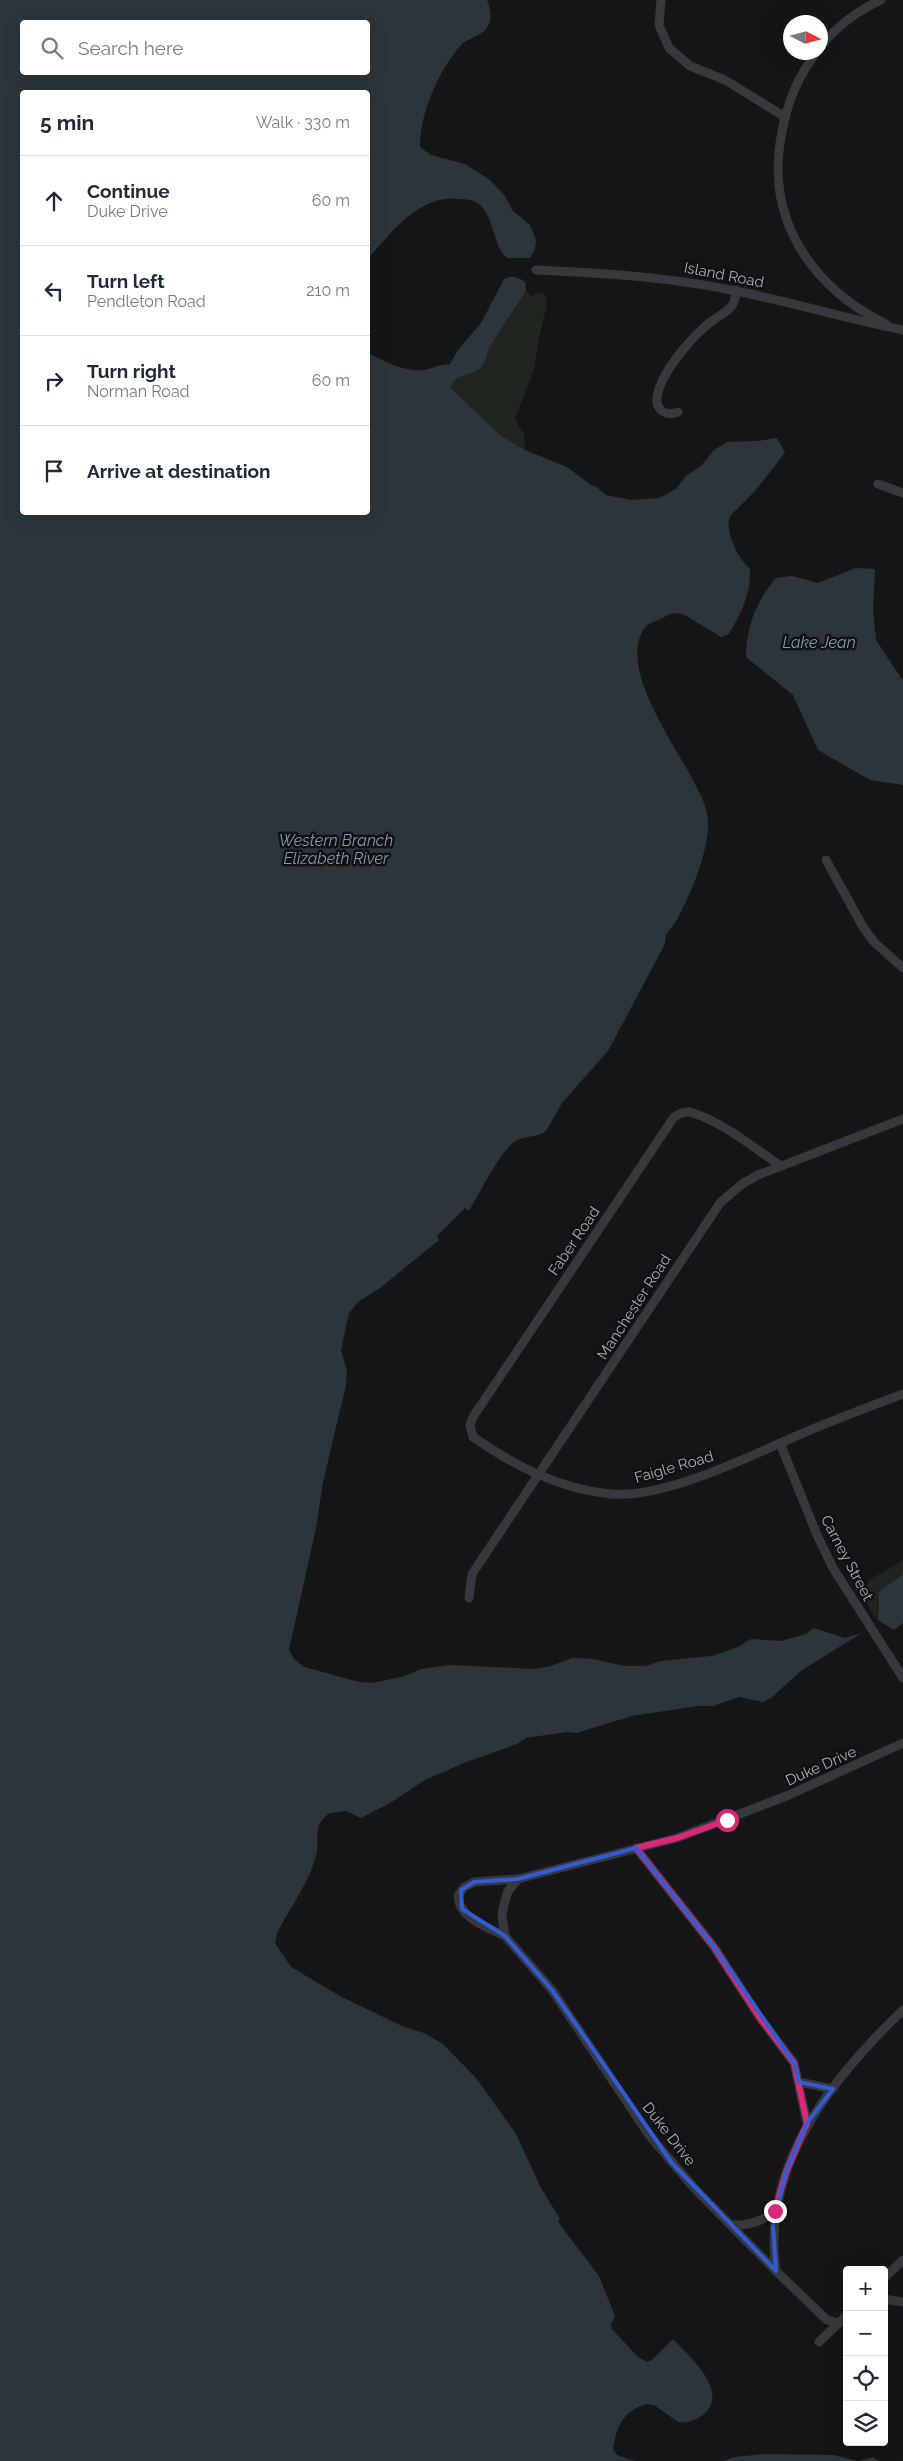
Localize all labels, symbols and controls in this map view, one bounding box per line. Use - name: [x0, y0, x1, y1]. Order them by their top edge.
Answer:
- north arrow: [783, 15, 828, 60]
- search box: [20, 20, 370, 75]
- icon: search: [38, 34, 66, 62]
- text: Search here: [78, 37, 184, 59]
- text: 5 min: [40, 110, 94, 135]
- text: Walk · 330 m: [256, 113, 350, 132]
- text: Continue: [87, 180, 170, 202]
- icon: ahead: [40, 187, 68, 215]
- text: 60 m: [312, 191, 350, 210]
- text: Duke Drive: [87, 202, 168, 221]
- street label: Island Road: [683, 258, 765, 292]
- text: Turn left: [87, 270, 164, 292]
- icon: left: [40, 277, 68, 305]
- text: 210 m: [306, 281, 350, 300]
- text: Pendleton Road: [87, 292, 206, 311]
- text: Turn right: [87, 360, 176, 382]
- icon: right: [40, 367, 68, 395]
- text: 60 m: [312, 371, 350, 390]
- text: Norman Road: [87, 382, 190, 401]
- icon: arrive: [40, 457, 68, 485]
- text: Arrive at destination: [87, 460, 271, 482]
- water label: Lake Jean: [782, 633, 856, 652]
- water label: Western Branch Elizabeth River: [279, 831, 393, 868]
- street label: Faber Road: [545, 1203, 603, 1279]
- street label: Manchester Road: [593, 1251, 675, 1363]
- street label: Faigle Road: [632, 1447, 716, 1487]
- street label: Carney Street: [817, 1512, 877, 1604]
- street label: Duke Drive: [783, 1742, 859, 1790]
- route start: [716, 1809, 739, 1832]
- street label: Duke Drive: [639, 2099, 699, 2169]
- route end: [764, 2200, 787, 2223]
- map controls: [843, 2266, 888, 2446]
- button: +: [843, 2266, 888, 2311]
- button: −: [843, 2311, 888, 2356]
- button: locate: [843, 2356, 888, 2401]
- button: layers: [843, 2401, 888, 2446]

